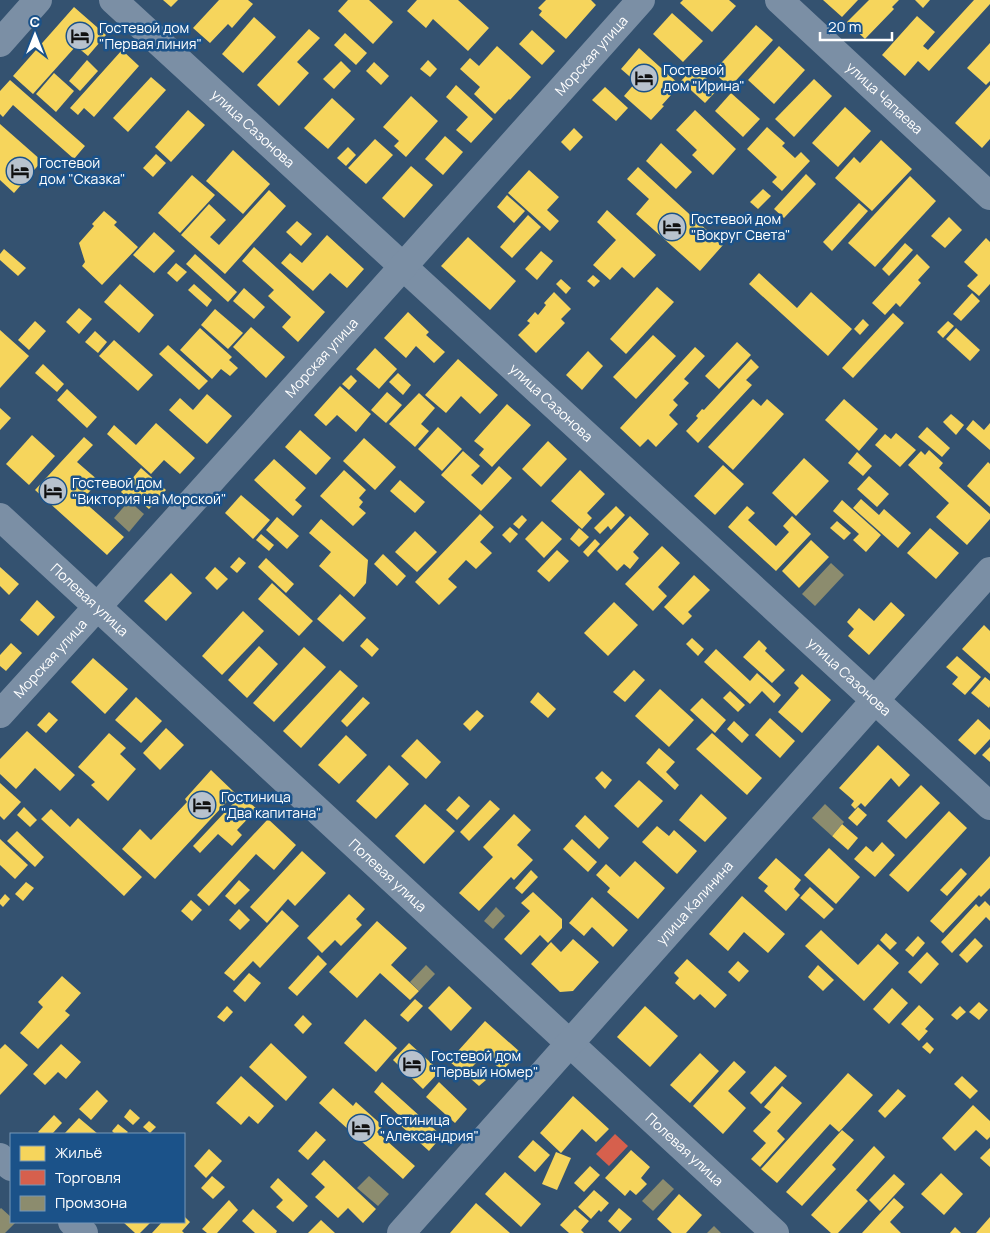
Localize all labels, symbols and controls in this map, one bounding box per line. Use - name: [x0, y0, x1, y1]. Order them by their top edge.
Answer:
- north arrow: [10, 10, 60, 60]
- scale bar: [820, 10, 892, 42]
- street label: Морская улица: [550, 11, 632, 99]
- text: С: [30, 12, 40, 31]
- text: 20 m: [828, 16, 861, 37]
- place label: Гостевой дом "Первая линия": [99, 18, 202, 53]
- hotel icon: Гостевой дом "Первая линия": [65, 21, 95, 51]
- street label: улица Чапаева: [842, 57, 927, 138]
- place label: Гостевой дом "Ирина": [663, 60, 745, 95]
- hotel icon: Гостевой дом "Ирина": [629, 63, 659, 93]
- street label: улица Сазонова: [207, 85, 299, 172]
- place label: Гостевой дом "Сказка": [39, 153, 125, 188]
- hotel icon: Гостевой дом "Сказка": [5, 156, 35, 186]
- place label: Гостевой дом "Вокруг Света": [691, 209, 790, 244]
- hotel icon: Гостевой дом "Вокруг Света": [657, 212, 687, 242]
- street label: Морская улица: [280, 313, 362, 401]
- street label: улица Сазонова: [505, 359, 597, 446]
- place label: Гостевой дом "Виктория на Морской": [72, 473, 226, 508]
- hotel icon: Гостевой дом "Виктория на Морской": [38, 476, 68, 506]
- street label: Полевая улица: [47, 559, 133, 640]
- street label: Морская улица: [9, 614, 91, 702]
- street label: улица Сазонова: [804, 633, 896, 720]
- place label: Гостиница "Два капитана": [221, 787, 321, 822]
- hotel icon: Гостиница "Два капитана": [187, 790, 217, 820]
- street label: Полевая улица: [345, 834, 431, 916]
- street label: улица Калинина: [652, 856, 737, 949]
- place label: Гостевой дом "Первый номер": [431, 1046, 538, 1081]
- hotel icon: Гостевой дом "Первый номер": [397, 1049, 427, 1079]
- street label: Полевая улица: [642, 1108, 728, 1190]
- place label: Гостиница "Александрия": [380, 1110, 479, 1145]
- hotel icon: Гостиница "Александрия": [346, 1113, 376, 1143]
- legend: [10, 1133, 185, 1223]
- text: Жильё: [55, 1142, 103, 1163]
- text: Торговля: [55, 1167, 121, 1188]
- text: Промзона: [55, 1192, 127, 1213]

